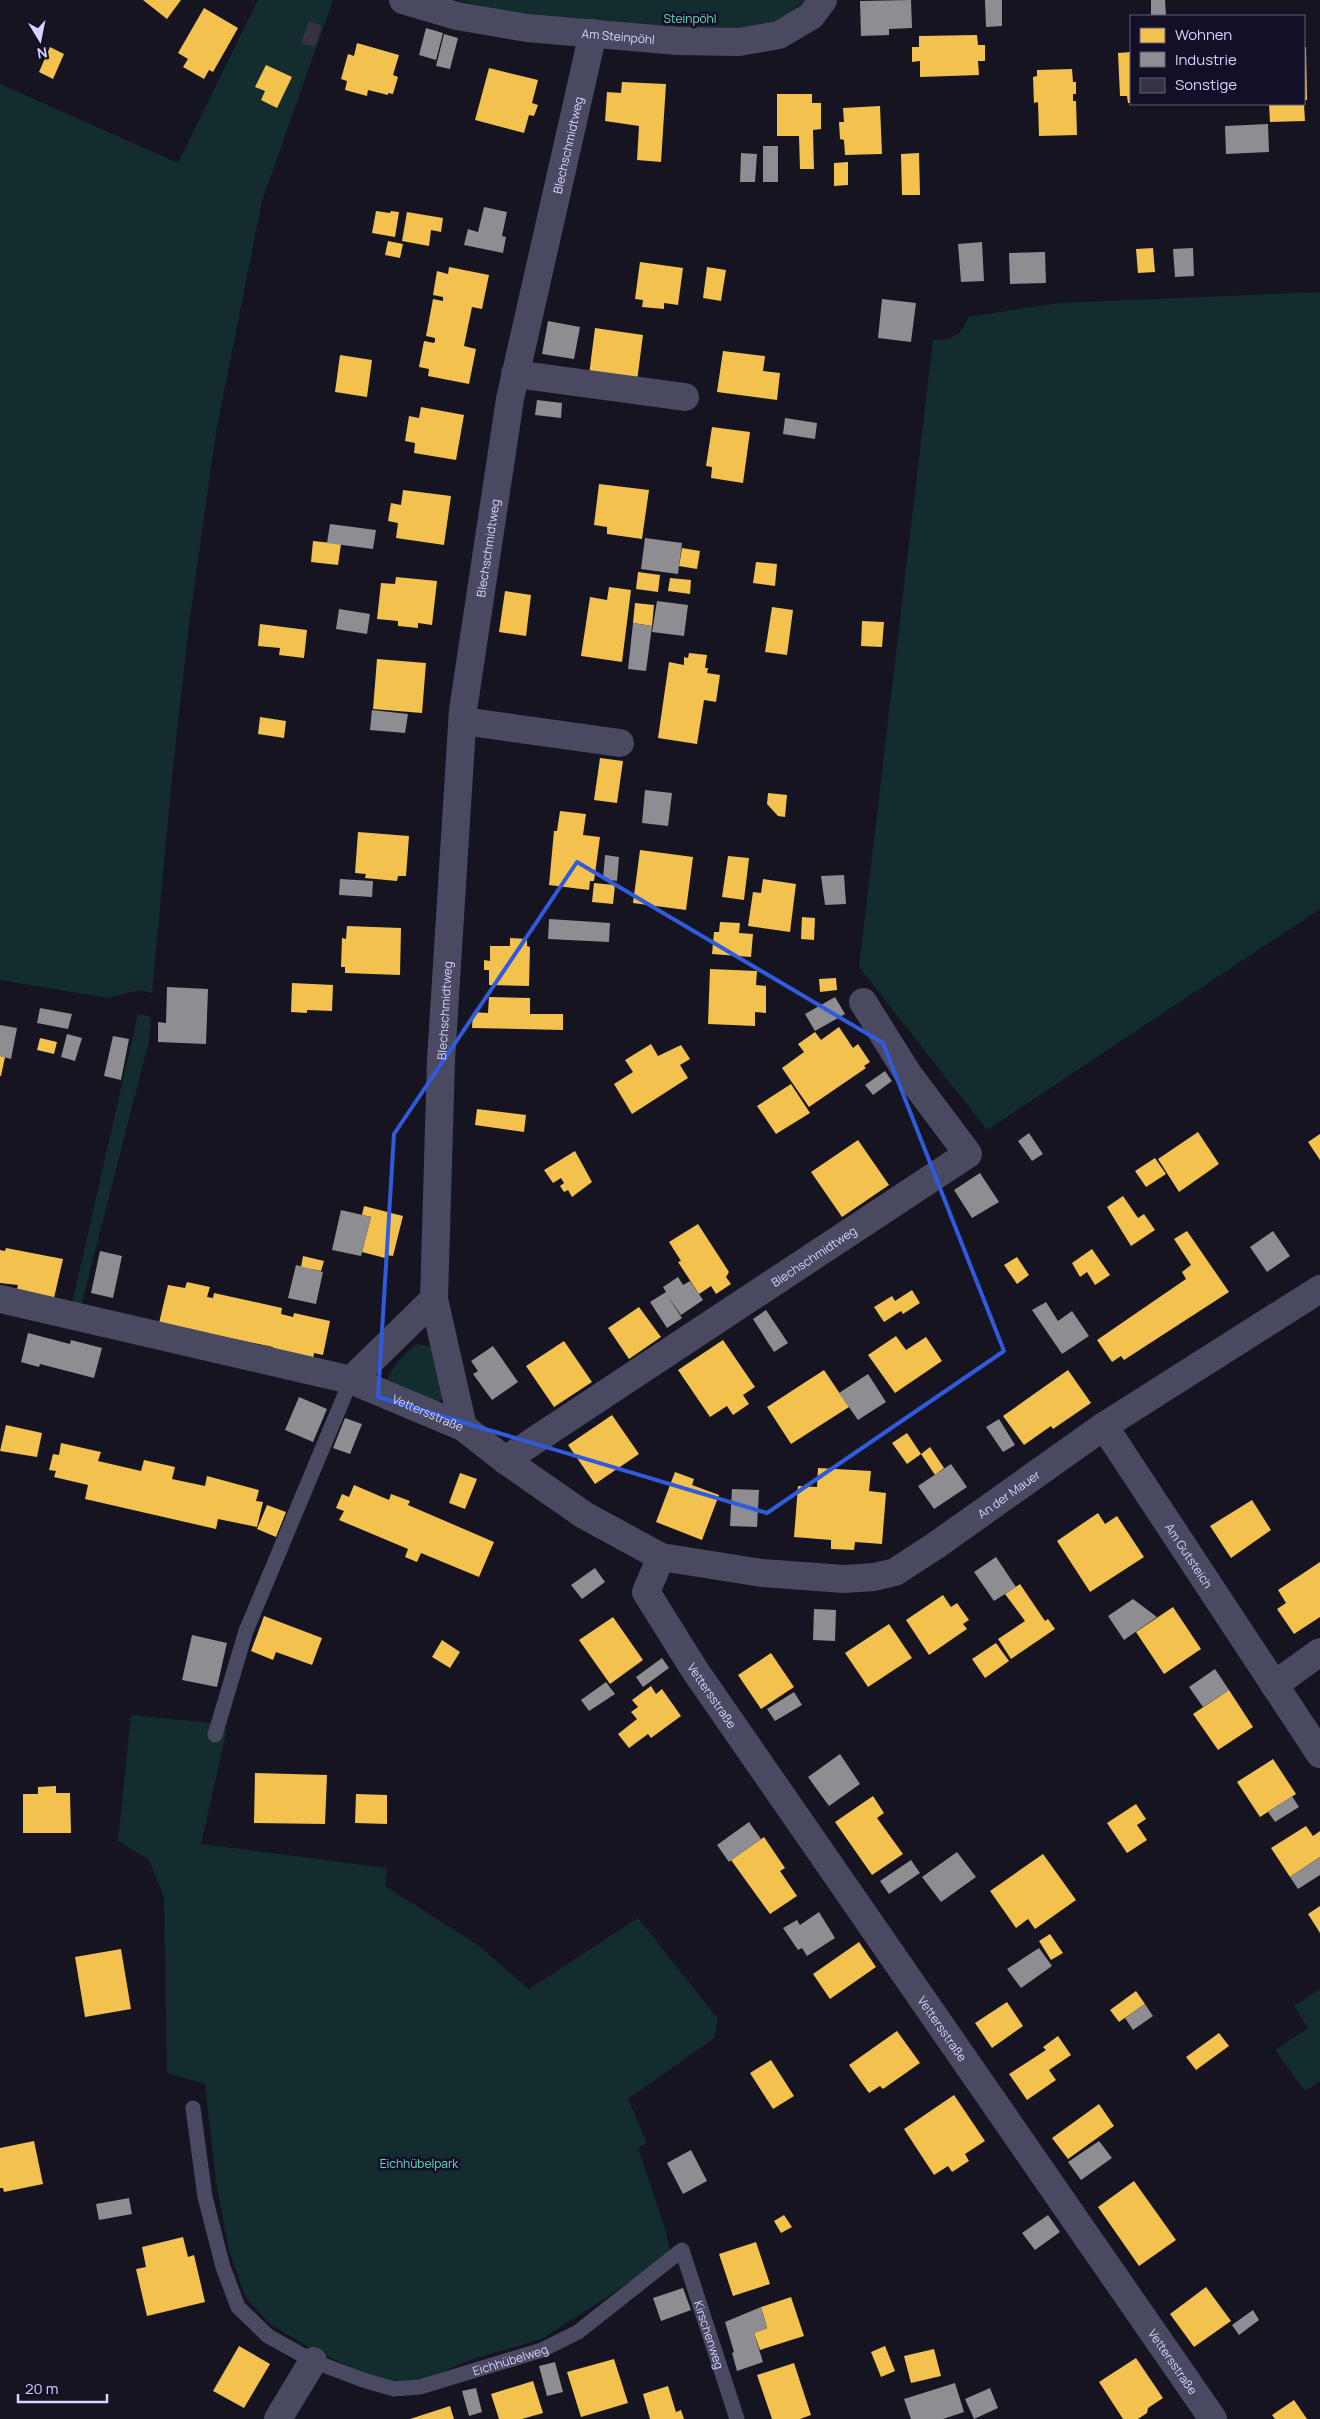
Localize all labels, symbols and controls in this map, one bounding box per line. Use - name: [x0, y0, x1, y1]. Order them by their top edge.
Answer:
- park label: Steinpöhl: [663, 10, 717, 27]
- north arrow: [15, 15, 65, 65]
- legend: [1130, 15, 1305, 105]
- street label: Am Steinpöhl: [581, 24, 656, 47]
- text: Wohnen: [1175, 24, 1232, 45]
- text: N: [36, 43, 49, 64]
- text: Industrie: [1175, 49, 1237, 70]
- text: Sonstige: [1175, 74, 1237, 95]
- street label: Blechschmidtweg: [548, 95, 587, 195]
- street label: Blechschmidtweg: [472, 498, 503, 598]
- street label: Blechschmidtweg: [433, 960, 456, 1060]
- street label: Blechschmidtweg: [768, 1222, 860, 1290]
- street label: Vettersstraße: [390, 1390, 467, 1435]
- street label: An der Mauer: [974, 1465, 1044, 1522]
- street label: Am Gutsteich: [1161, 1519, 1217, 1592]
- street label: Vettersstraße: [684, 1660, 741, 1731]
- street label: Vettersstraße: [914, 1992, 971, 2065]
- park label: Eichhübelpark: [380, 2155, 459, 2172]
- street label: Kirschenweg: [690, 2298, 729, 2371]
- street label: Vettersstraße: [1145, 2325, 1202, 2398]
- street label: Eichhübelweg: [470, 2340, 551, 2379]
- scale bar: [18, 2372, 106, 2404]
- text: 20 m: [25, 2378, 58, 2399]

